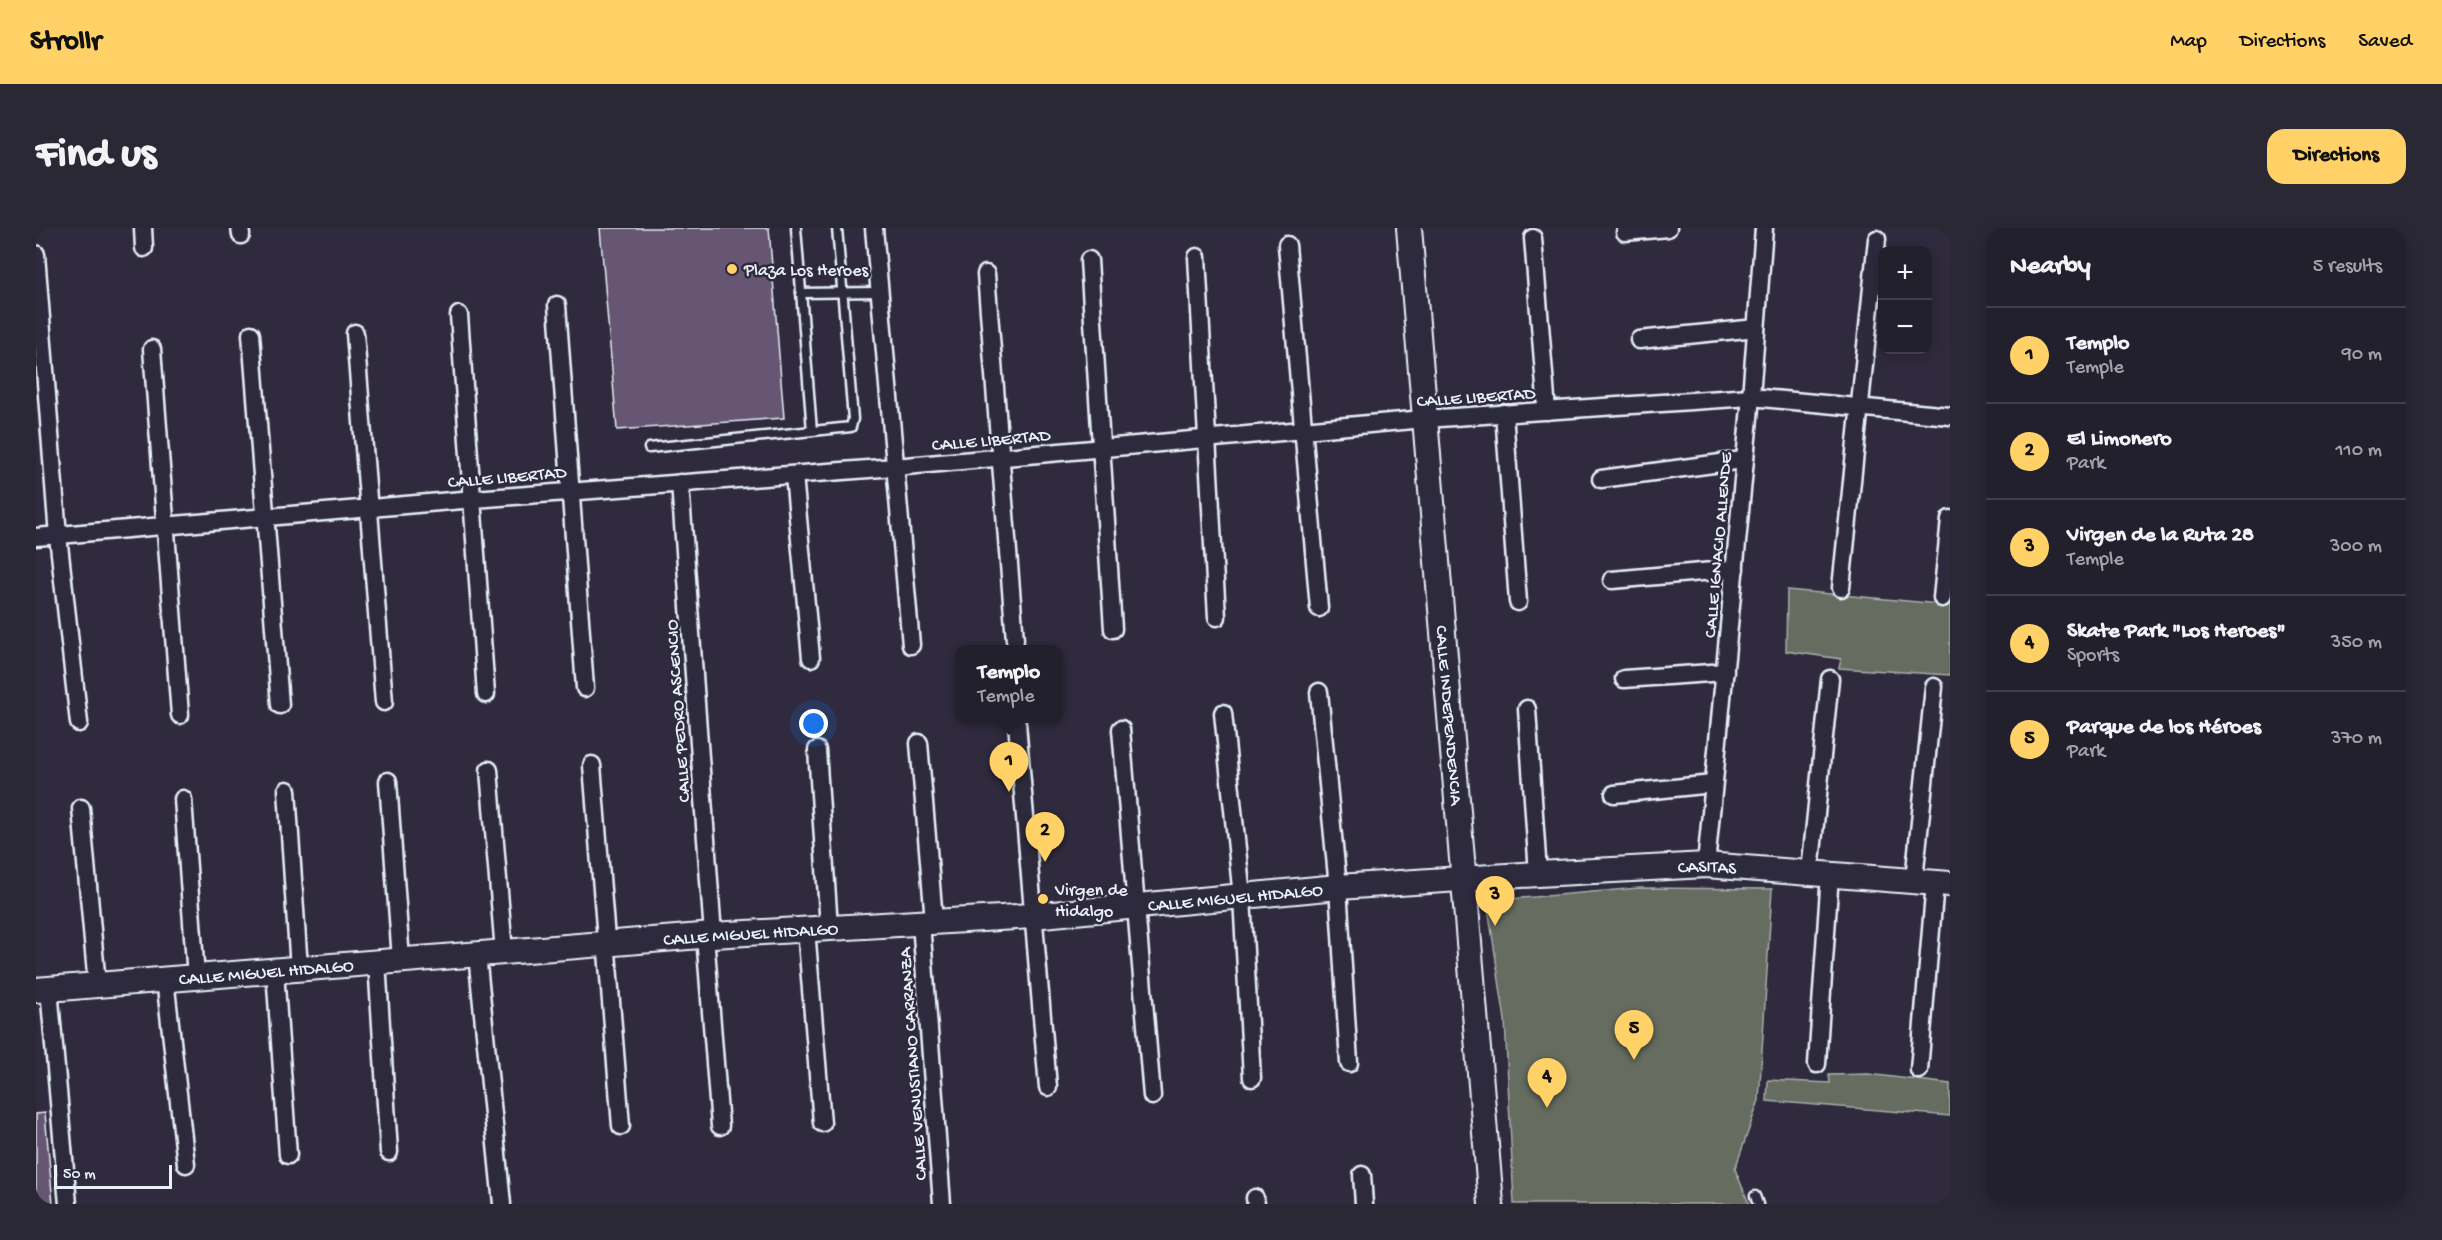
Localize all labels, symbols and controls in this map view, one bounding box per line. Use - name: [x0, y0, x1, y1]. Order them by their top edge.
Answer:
- text: Strollr: [30, 26, 101, 59]
- text: Map: [2170, 30, 2207, 55]
- text: Directions: [2240, 30, 2325, 55]
- text: Saved: [2358, 30, 2412, 55]
- button: Directions: [2267, 129, 2406, 184]
- text: Find us: [36, 132, 156, 181]
- map controls: [1878, 246, 1932, 354]
- button: +: [1878, 246, 1932, 300]
- text: Nearby: [2010, 252, 2091, 283]
- text: 5 results: [2313, 256, 2382, 279]
- place label: Plaza Los Heroes: [743, 261, 869, 282]
- marker: Plaza Los Heroes: [725, 262, 739, 276]
- button: −: [1878, 300, 1932, 354]
- text: Templo: [2067, 331, 2130, 357]
- text: 1: [2025, 344, 2034, 367]
- text: 90 m: [2342, 344, 2382, 367]
- text: Temple: [2067, 357, 2124, 380]
- street label: CALLE LIBERTAD: [1416, 384, 1537, 413]
- street label: CALLE LIBERTAD: [931, 426, 1052, 457]
- text: El Limonero: [2067, 427, 2172, 453]
- text: 2: [2025, 440, 2034, 463]
- text: 110 m: [2336, 440, 2382, 463]
- street label: CALLE IGNACIO ALLENDE: [1701, 451, 1738, 639]
- text: Park: [2067, 453, 2105, 476]
- street label: CALLE LIBERTAD: [447, 463, 568, 494]
- text: Virgen de la Ruta 28: [2067, 523, 2254, 549]
- text: 3: [2024, 536, 2035, 559]
- text: 300 m: [2330, 536, 2382, 559]
- text: Temple: [2067, 549, 2124, 572]
- street label: CALLE PEDRO ASCENCIO: [663, 619, 696, 803]
- text: Skate Park "Los Heroes": [2067, 619, 2286, 645]
- street label: CALLE INDEPENDENCIA: [1429, 625, 1466, 808]
- text: 4: [2025, 632, 2034, 655]
- text: 350 m: [2331, 632, 2382, 655]
- popup: [955, 645, 1063, 723]
- text: Sports: [2067, 645, 2119, 668]
- text: Templo: [978, 660, 1040, 686]
- text: Temple: [978, 686, 1035, 709]
- your location: [799, 709, 828, 738]
- text: Parque de los Héroes: [2067, 715, 2261, 741]
- text: 5: [2024, 728, 2035, 751]
- text: 370 m: [2331, 728, 2382, 751]
- text: Park: [2067, 741, 2105, 764]
- pin: 1: [990, 742, 1028, 792]
- pin: 2: [1026, 812, 1064, 862]
- street label: CASITAS: [1677, 857, 1738, 880]
- pin: 3: [1476, 876, 1514, 926]
- street label: CALLE MIGUEL HIDALGO: [1147, 880, 1324, 918]
- place label: Virgen de Hidalgo: [1054, 881, 1128, 923]
- marker: Virgen de Hidalgo: [1036, 892, 1050, 906]
- street label: CALLE MIGUEL HIDALGO: [663, 920, 839, 952]
- street label: CALLE VENUSTIANO CARRANZA: [896, 945, 933, 1181]
- street label: CALLE MIGUEL HIDALGO: [178, 956, 355, 991]
- pin: 5: [1614, 1010, 1654, 1060]
- pin: 4: [1528, 1058, 1566, 1108]
- scale bar: [54, 1162, 172, 1190]
- text: 50 m: [63, 1166, 96, 1185]

